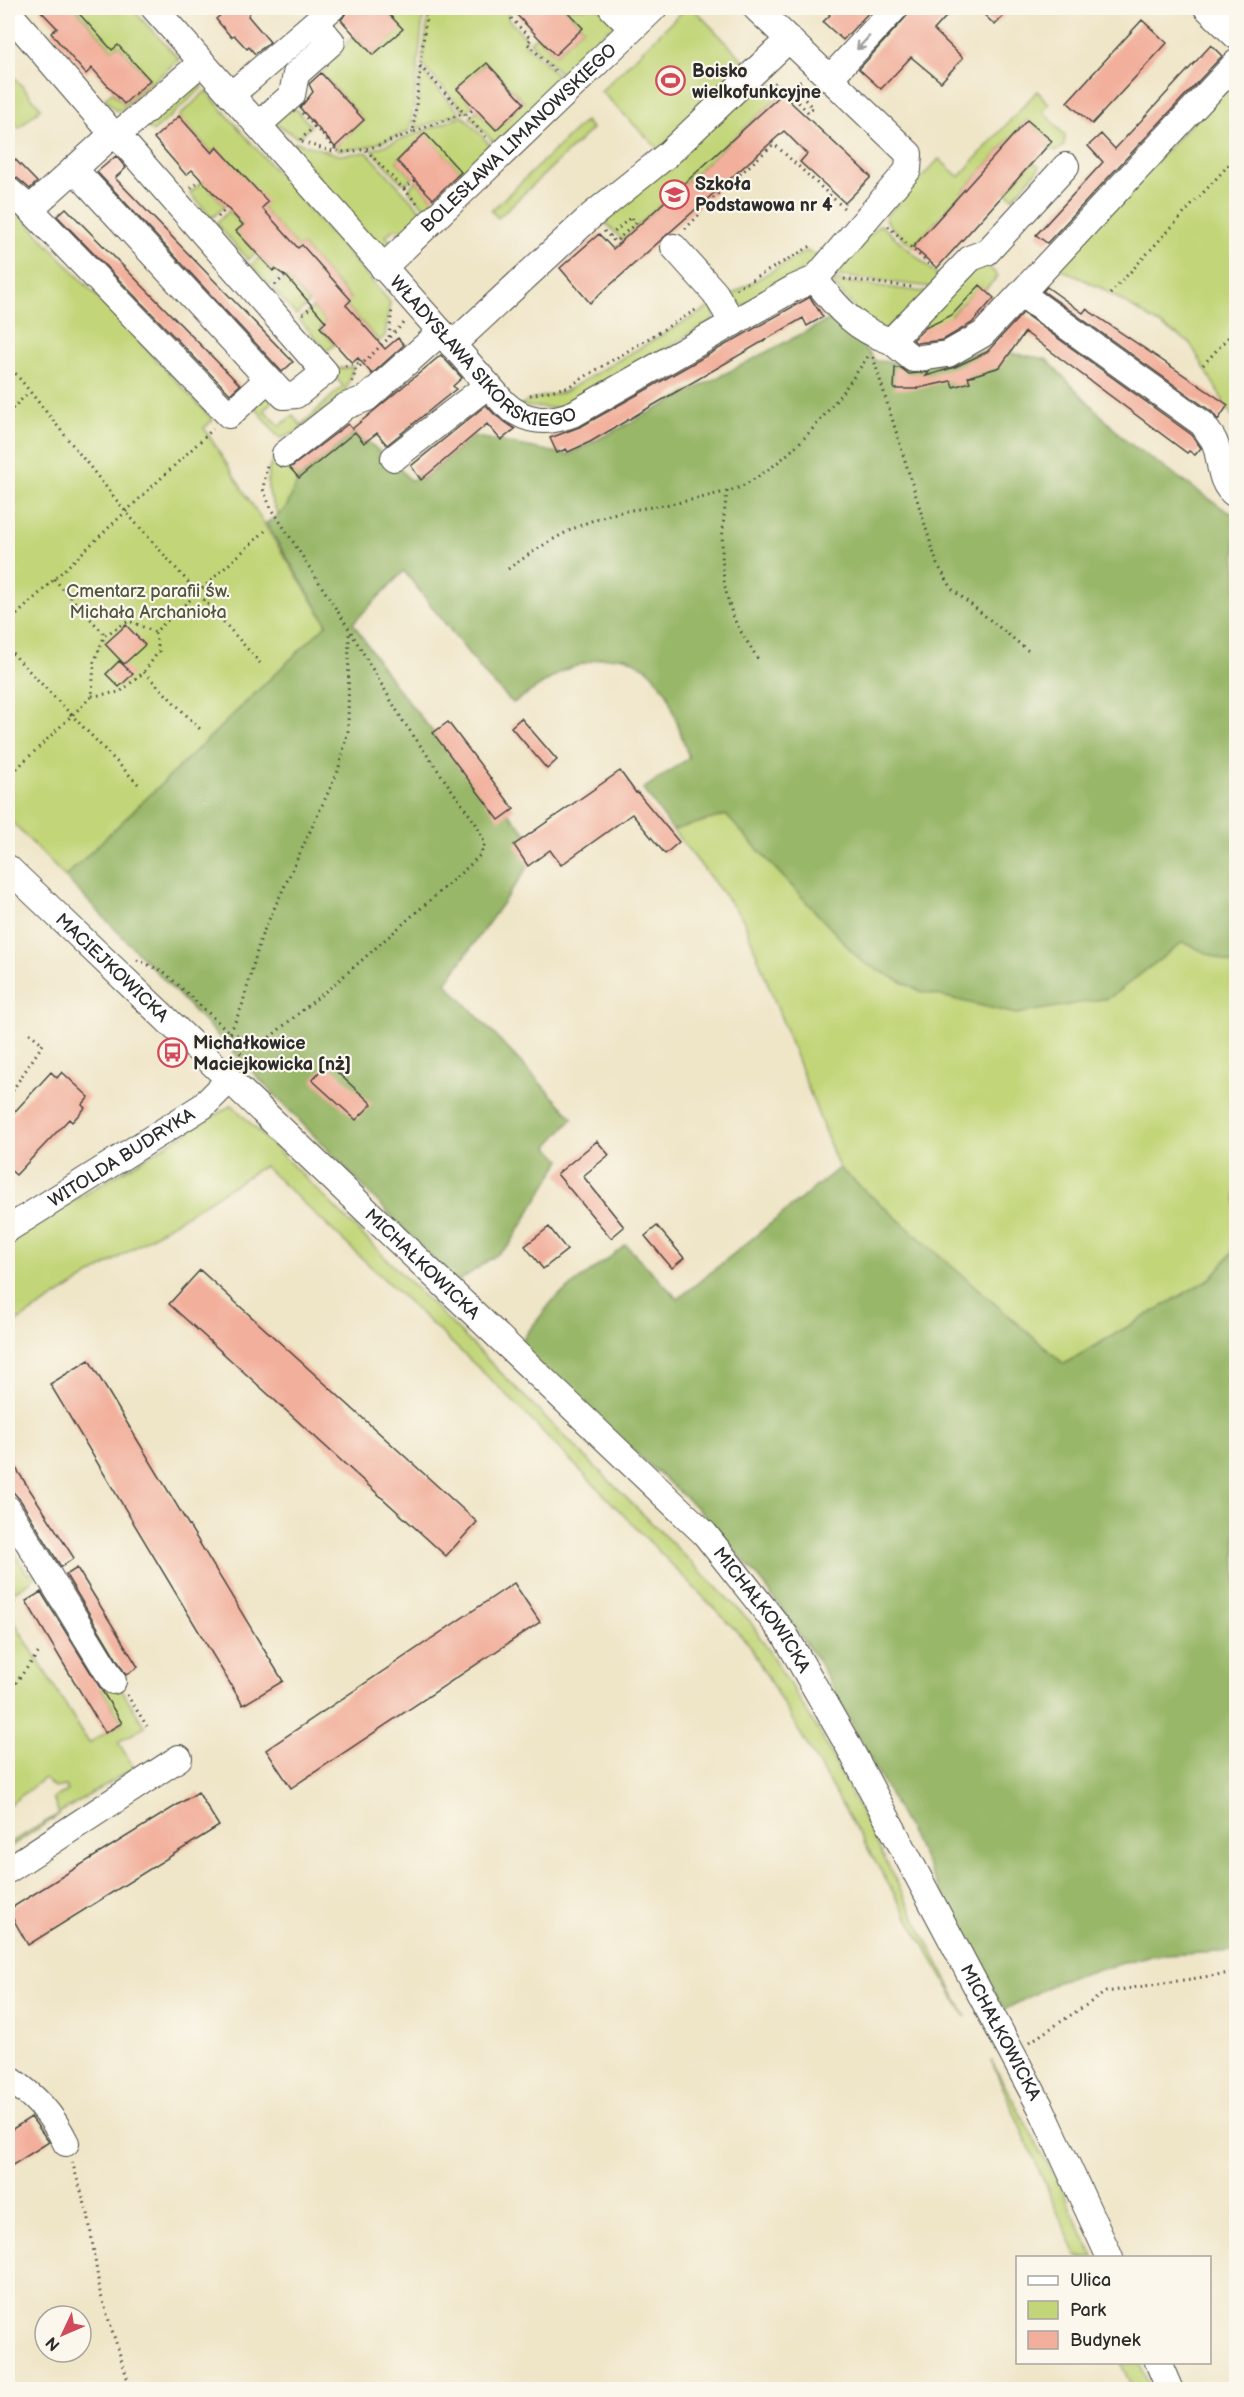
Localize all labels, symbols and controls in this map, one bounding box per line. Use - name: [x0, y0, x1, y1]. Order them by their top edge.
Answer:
- one-way arrow: [856, 35, 870, 50]
- street label: BOLESŁAWA LIMANOWSKIEGO: [416, 39, 621, 237]
- place label: Boisko wielkofunkcyjne: [692, 61, 821, 103]
- sports icon: Boisko wielkofunkcyjne: [655, 65, 687, 97]
- place label: Szkoła Podstawowa nr 4: [695, 174, 833, 216]
- school or university icon: Szkoła Podstawowa nr 4: [658, 178, 690, 210]
- street label: WŁADYSŁAWA SIKORSKIEGO: [386, 271, 579, 431]
- park label: Cmentarz parafii św. Michała Archanioła: [66, 581, 230, 623]
- street label: MACIEJKOWICKA: [51, 909, 173, 1026]
- place label: Michałkowice Maciejkowicka [nż]: [193, 1033, 351, 1075]
- bus stop icon: Michałkowice Maciejkowicka [nż]: [156, 1037, 188, 1069]
- street label: WITOLDA BUDRYKA: [44, 1104, 198, 1211]
- street label: MICHAŁKOWICKA: [361, 1204, 484, 1323]
- street label: MICHAŁKOWICKA: [709, 1543, 815, 1676]
- street label: MICHAŁKOWICKA: [956, 1961, 1045, 2104]
- legend: [1016, 2256, 1211, 2364]
- text: Ulica: [1070, 2270, 1111, 2291]
- text: Park: [1070, 2300, 1106, 2321]
- north arrow: [33, 2304, 93, 2364]
- text: Budynek: [1070, 2330, 1141, 2351]
- text: N: [42, 2332, 64, 2354]

